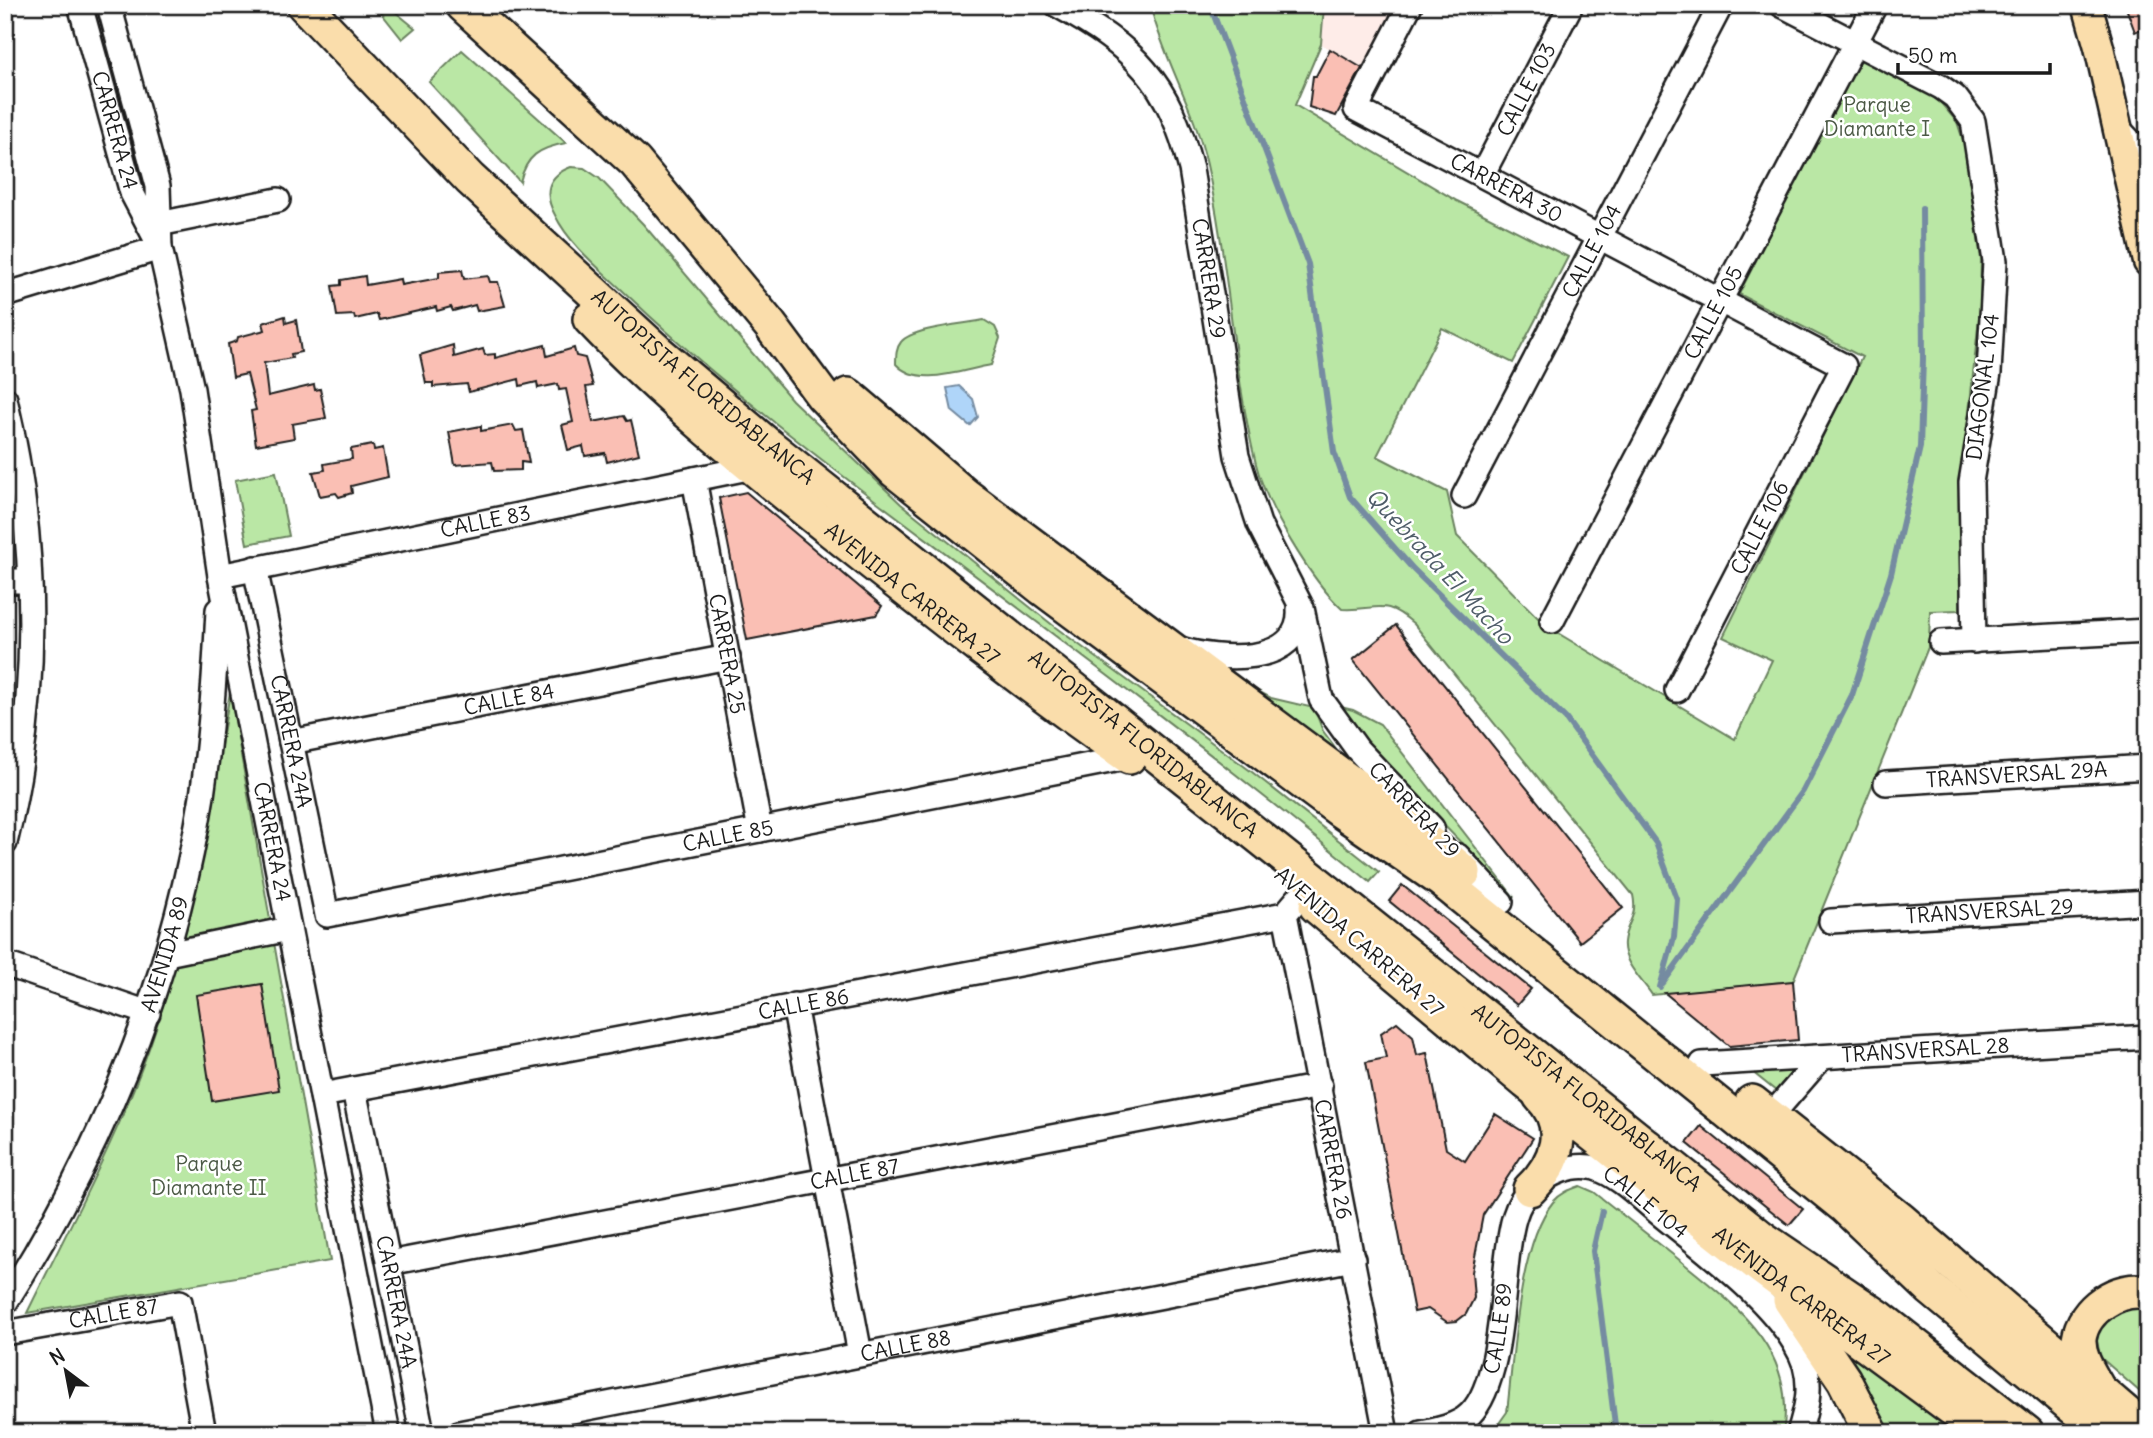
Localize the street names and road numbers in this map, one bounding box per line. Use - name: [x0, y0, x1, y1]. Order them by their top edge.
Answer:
- street label: CALLE 103: [1491, 38, 1562, 141]
- street label: CARRERA 24: [86, 68, 144, 192]
- street label: CARRERA 30: [1445, 147, 1568, 229]
- street label: CALLE 104: [1556, 200, 1627, 303]
- street label: CARRERA 29: [1186, 216, 1232, 341]
- street label: CALLE 105: [1678, 261, 1749, 364]
- street label: AUTOPISTA FLORIDABLANCA: [586, 283, 821, 490]
- street label: DIAGONAL 104: [1960, 312, 2005, 462]
- street label: CALLE 106: [1724, 476, 1795, 579]
- street label: CALLE 83: [438, 499, 533, 544]
- street label: AVENIDA CARRERA 27: [819, 517, 1005, 671]
- street label: CARRERA 25: [703, 591, 752, 716]
- street label: AUTOPISTA FLORIDABLANCA: [1023, 644, 1264, 844]
- street label: CARRERA 24A: [265, 672, 318, 810]
- street label: CALLE 84: [461, 677, 556, 721]
- street label: CARRERA 29: [1363, 756, 1466, 863]
- street label: TRANSVERSAL 29A: [1925, 756, 2108, 794]
- street label: CARRERA 24: [248, 779, 298, 904]
- street label: CALLE 85: [680, 814, 775, 858]
- street label: AVENIDA CARRERA 27: [1269, 861, 1449, 1022]
- street label: TRANSVERSAL 29: [1905, 892, 2074, 929]
- street label: AVENIDA 89: [134, 893, 194, 1016]
- street label: CALLE 86: [756, 982, 851, 1026]
- street label: AUTOPISTA FLORIDABLANCA: [1466, 998, 1707, 1197]
- street label: TRANSVERSAL 28: [1841, 1031, 2010, 1069]
- street label: CARRERA 26: [1308, 1097, 1358, 1221]
- street label: CALLE 87: [808, 1152, 901, 1196]
- street label: CALLE 104: [1598, 1160, 1694, 1244]
- street label: AVENIDA CARRERA 27: [1707, 1220, 1896, 1371]
- street label: CARRERA 24A: [370, 1233, 423, 1371]
- street label: CALLE 89: [1477, 1282, 1518, 1377]
- street label: CALLE 87: [67, 1292, 160, 1334]
- street label: CALLE 88: [858, 1324, 953, 1368]

